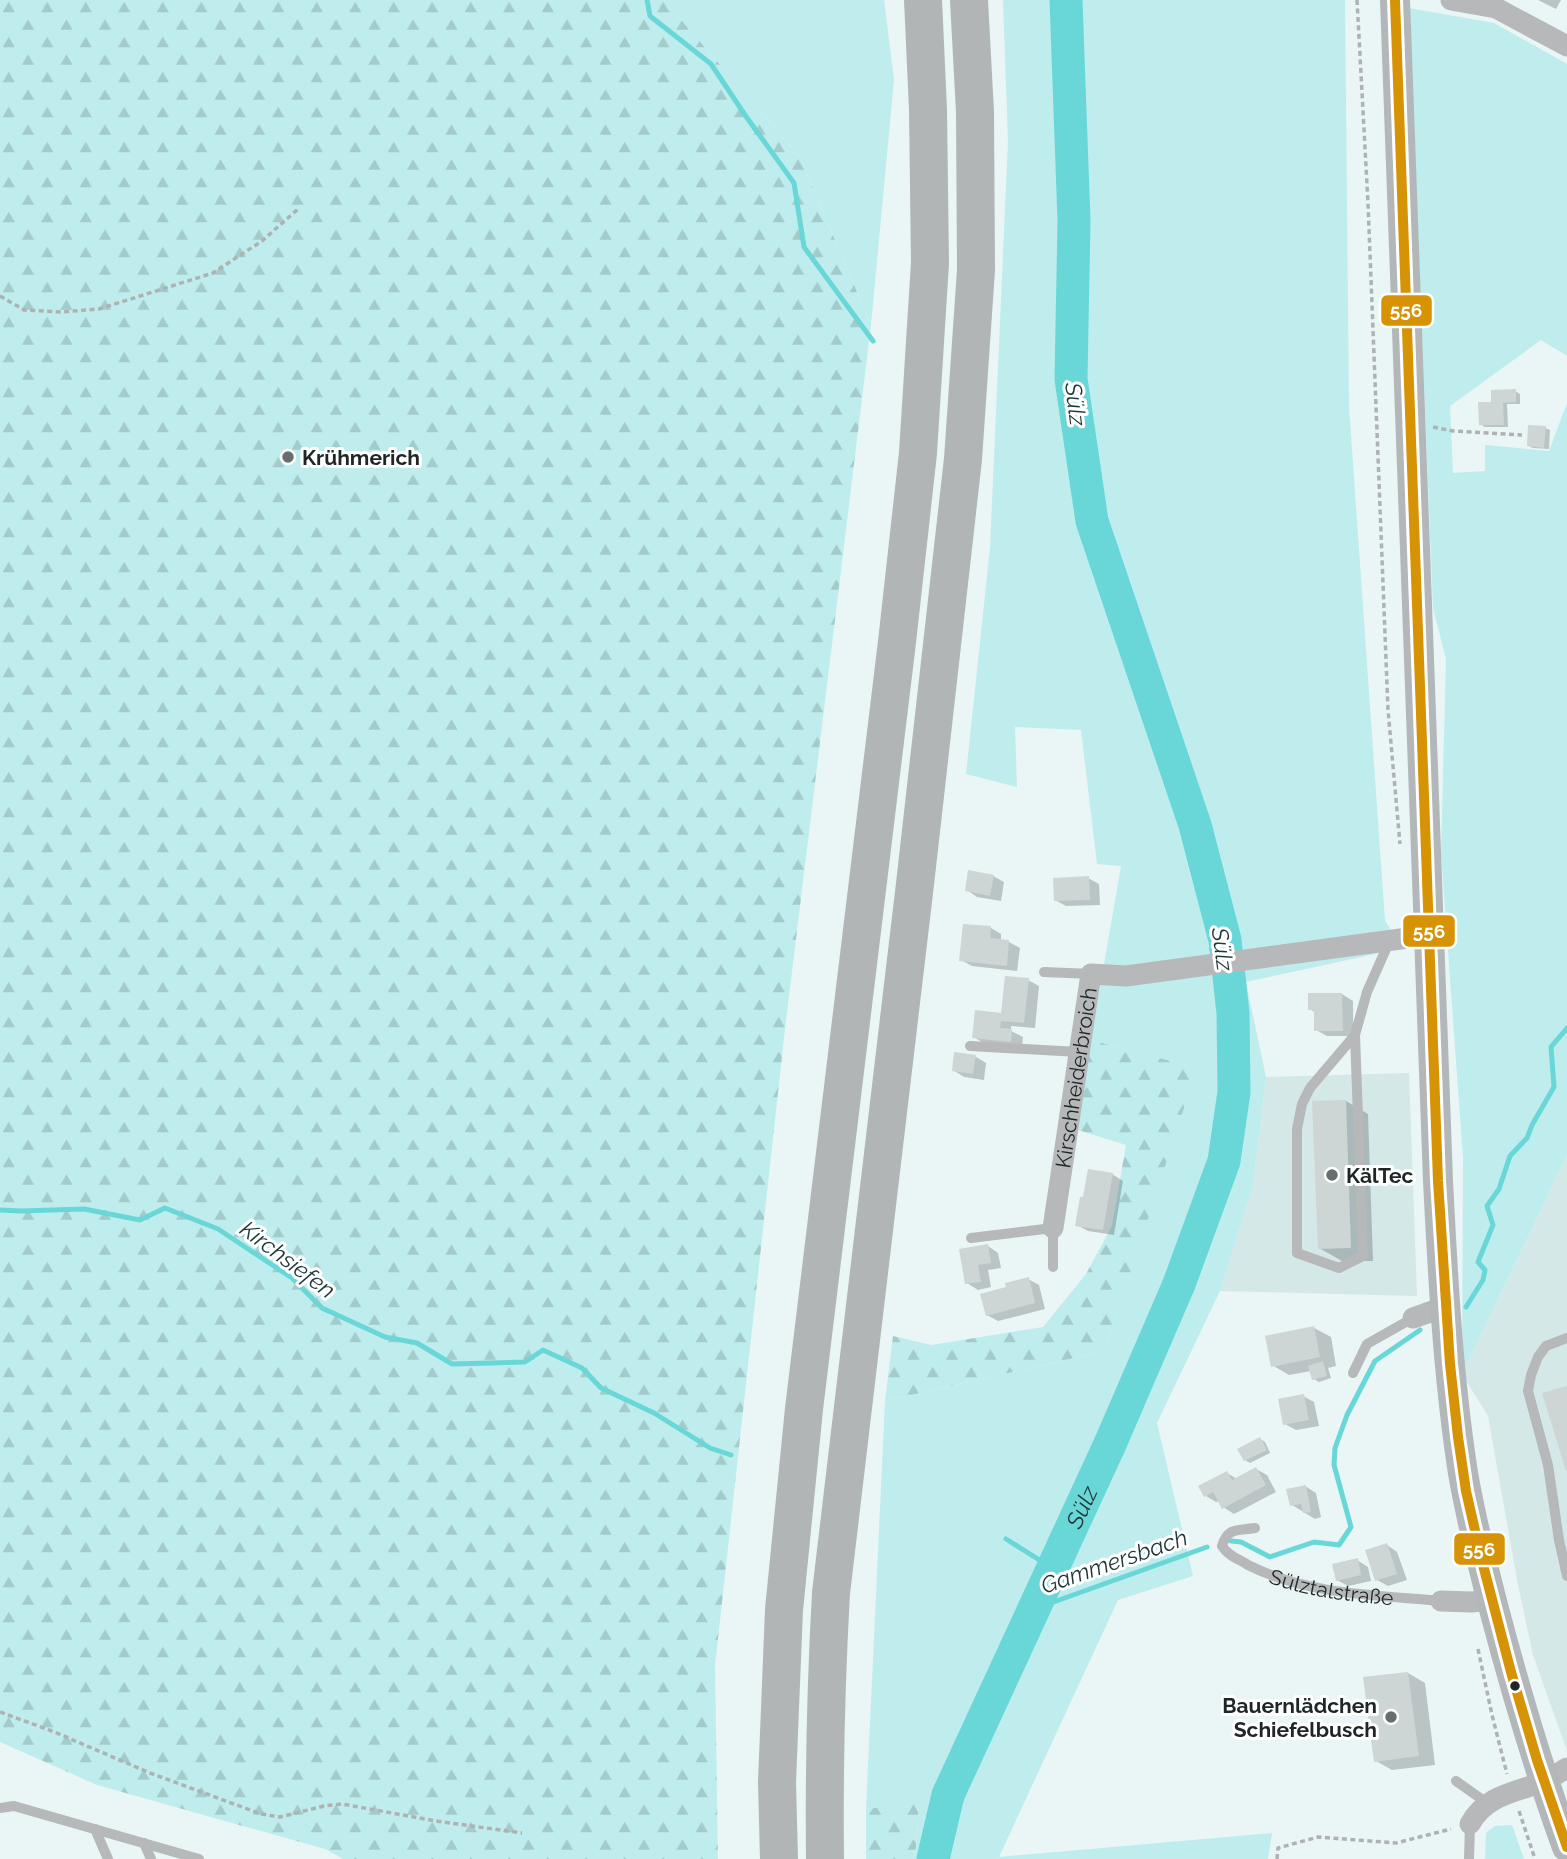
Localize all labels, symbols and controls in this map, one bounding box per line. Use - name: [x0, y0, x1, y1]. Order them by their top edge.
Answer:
- line badge: 556: [1380, 294, 1433, 327]
- text: 556: [1390, 299, 1422, 321]
- water label: Sülz: [1060, 380, 1092, 428]
- place label: Krühmerich: [302, 445, 420, 470]
- marker: Krühmerich: [280, 449, 296, 465]
- line badge: 556: [1402, 914, 1456, 948]
- text: 556: [1413, 920, 1445, 942]
- water label: Sülz: [1206, 925, 1240, 974]
- street label: Kirschheiderbroich: [1050, 986, 1101, 1170]
- place label: KälTec: [1346, 1163, 1413, 1188]
- marker: KälTec: [1324, 1167, 1340, 1183]
- water label: Kirchsiefen: [235, 1215, 341, 1303]
- water label: Sülz: [1059, 1480, 1103, 1533]
- water label: Gammersbach: [1037, 1523, 1191, 1599]
- line badge: 556: [1453, 1532, 1506, 1566]
- text: 556: [1463, 1538, 1495, 1560]
- street label: Sülztalstraße: [1266, 1563, 1394, 1610]
- unlabelled marker: [1508, 1679, 1522, 1693]
- place label: Bauernlädchen Schiefelbusch: [1222, 1693, 1377, 1742]
- marker: Bauernlädchen Schiefelbusch: [1383, 1709, 1399, 1725]

